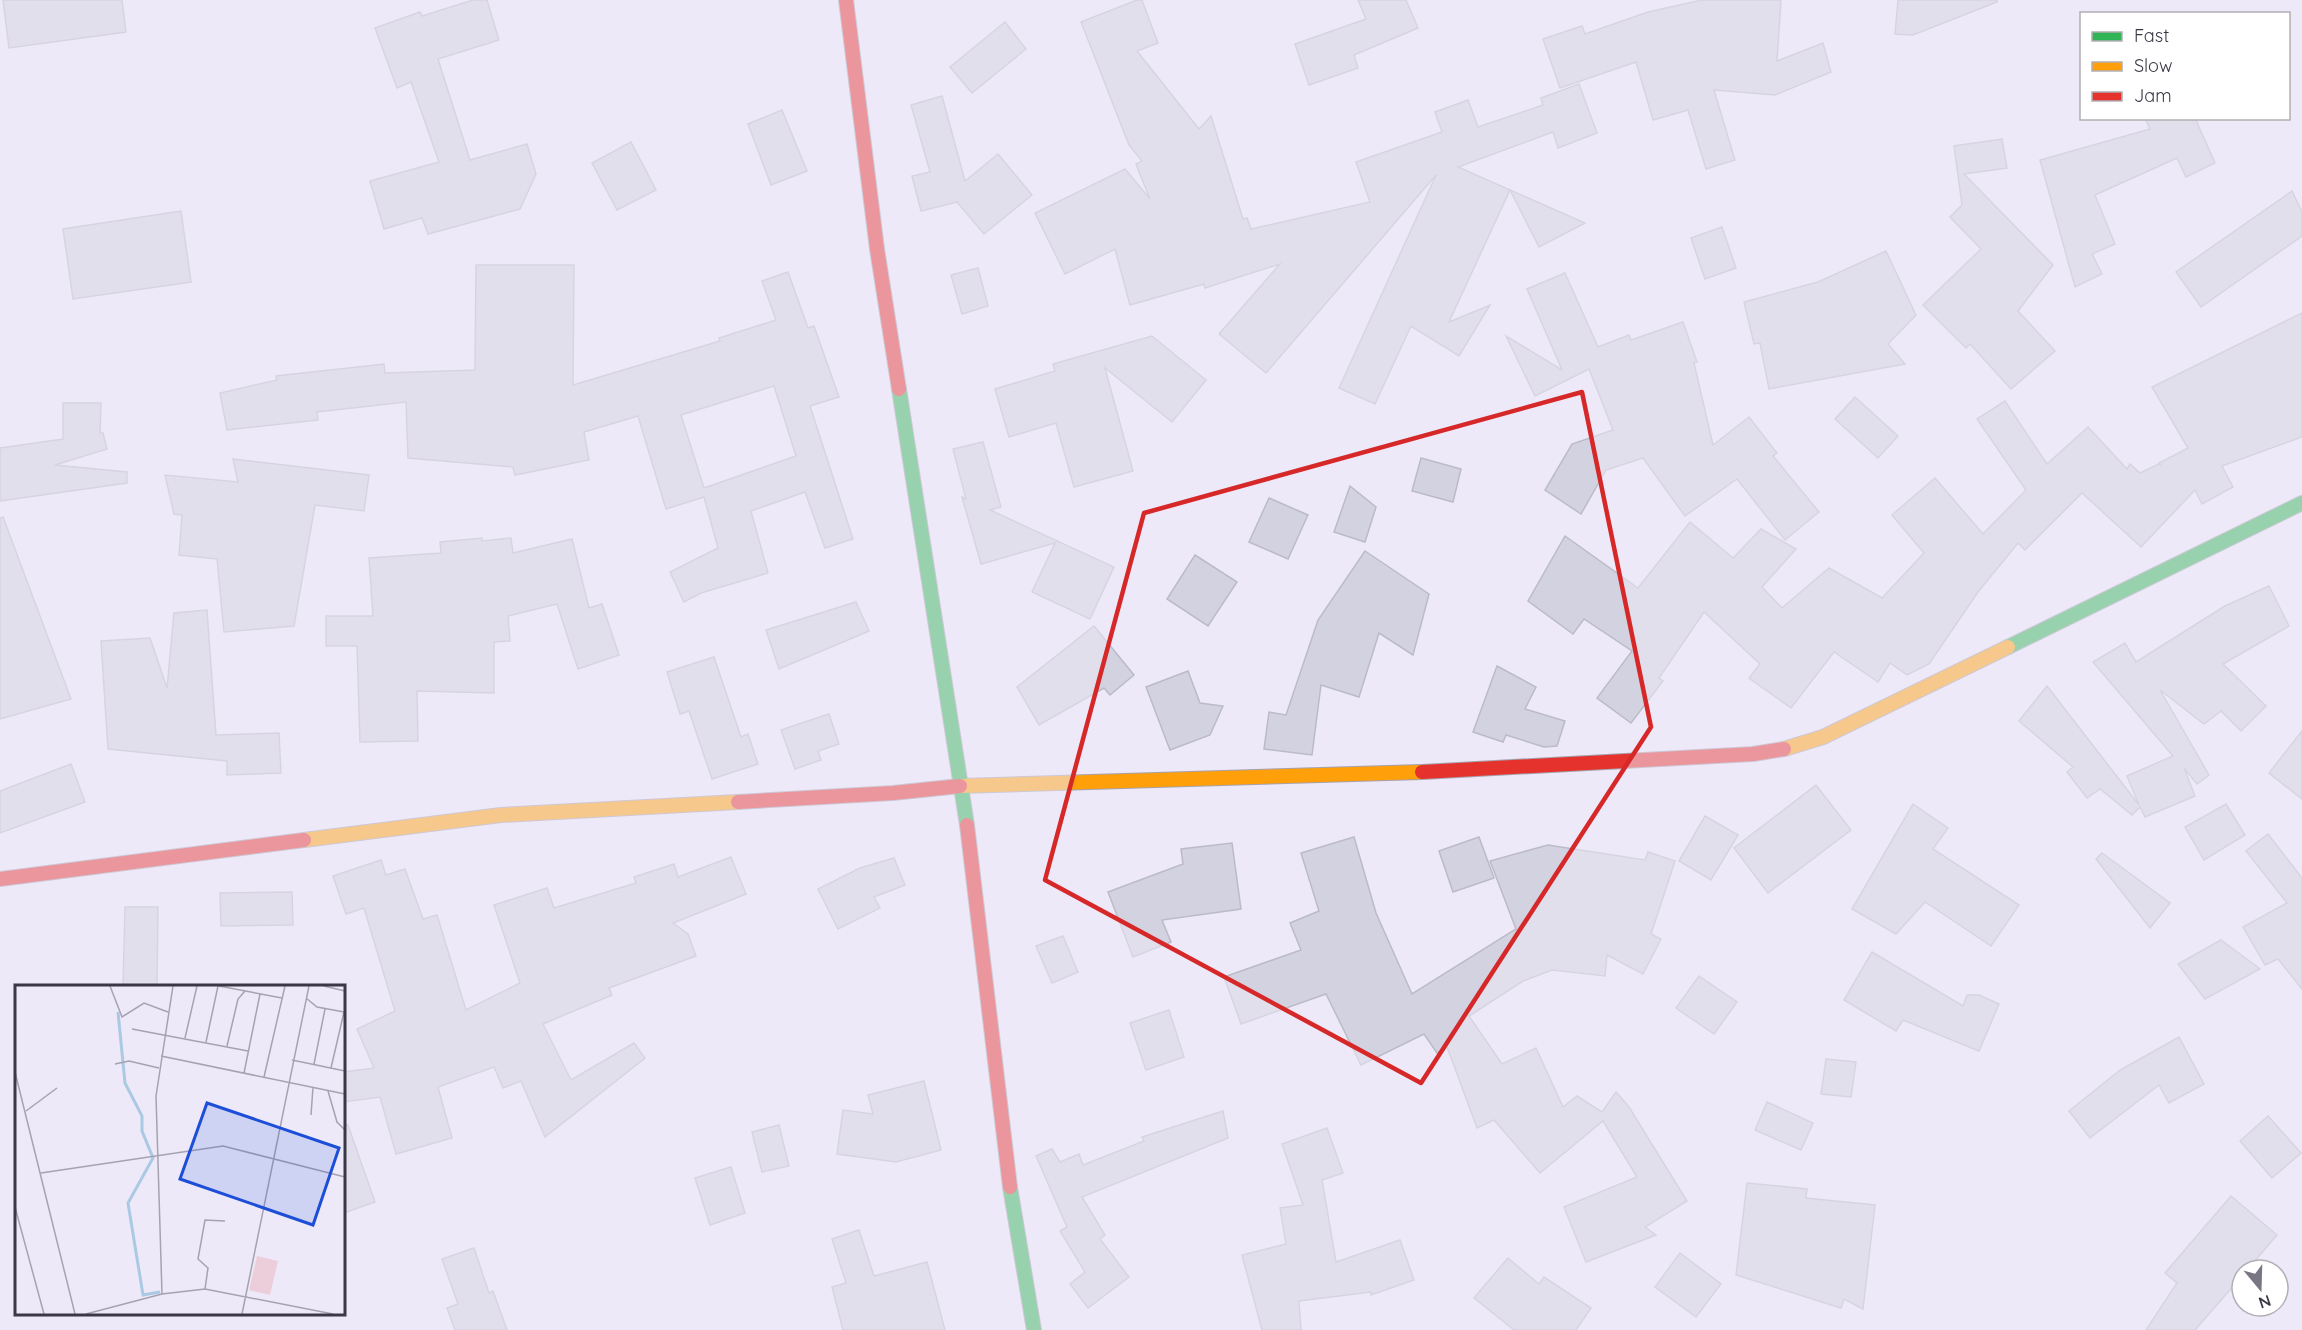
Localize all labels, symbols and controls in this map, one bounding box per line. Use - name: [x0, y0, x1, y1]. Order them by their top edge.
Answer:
- legend: [2080, 12, 2290, 120]
- text: Fast: [2134, 24, 2169, 47]
- text: Slow: [2134, 54, 2172, 77]
- text: Jam: [2134, 84, 2172, 107]
- inset map: [15, 985, 345, 1315]
- north arrow: [2230, 1258, 2290, 1318]
- text: N: [2256, 1291, 2274, 1314]

